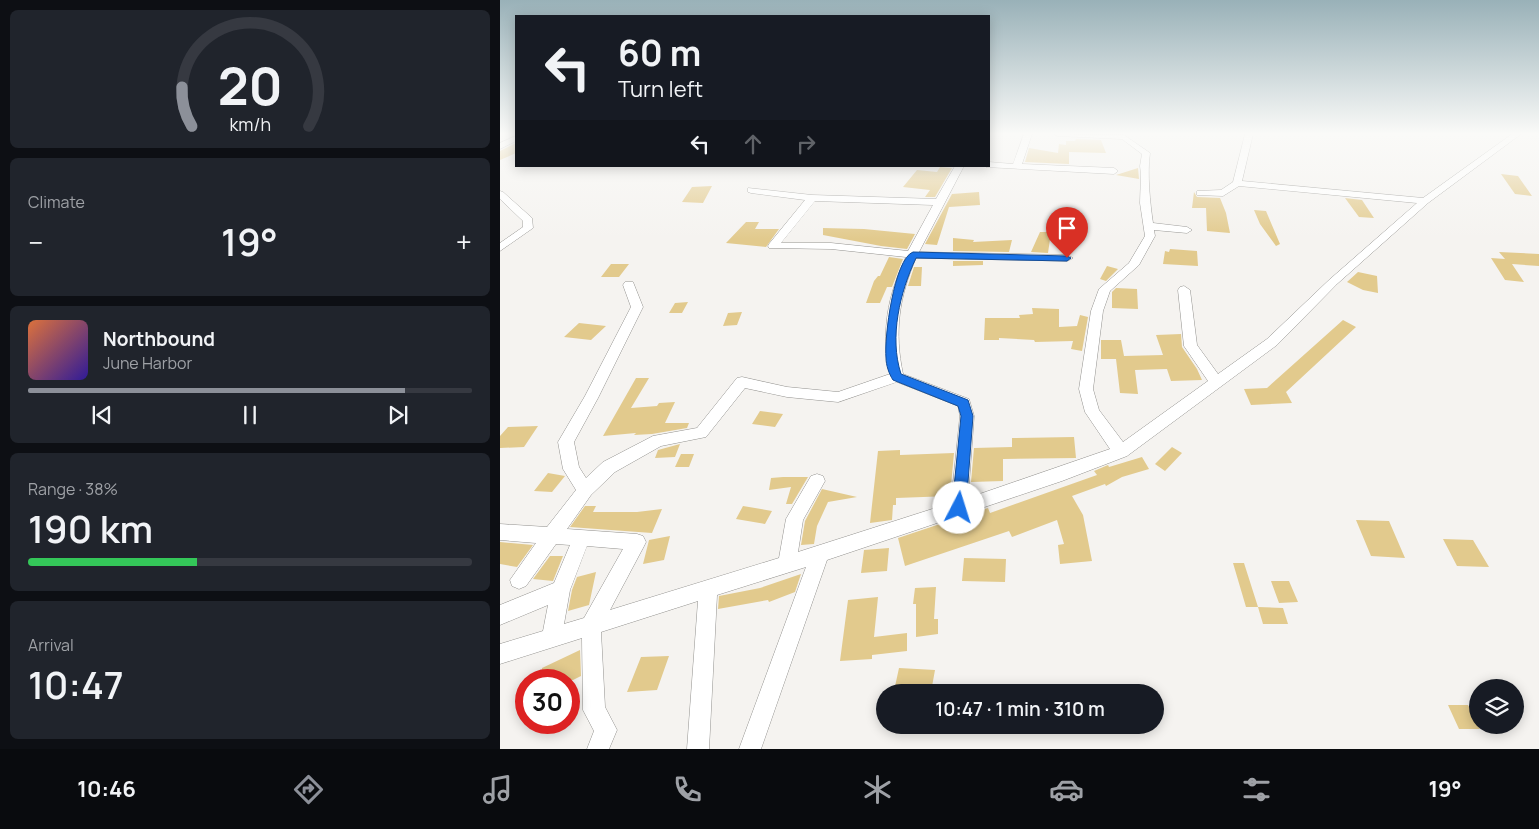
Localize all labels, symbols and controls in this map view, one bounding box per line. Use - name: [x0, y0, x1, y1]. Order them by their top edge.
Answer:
- text: 60 m: [618, 29, 701, 77]
- icon: left: [535, 35, 600, 100]
- text: 20: [217, 50, 283, 121]
- text: Turn left: [618, 74, 703, 104]
- text: km/h: [229, 112, 271, 136]
- icon: left: [686, 130, 714, 158]
- icon: ahead: [739, 130, 767, 158]
- icon: right: [792, 130, 820, 158]
- text: Climate: [28, 191, 85, 213]
- pin: [1046, 207, 1088, 258]
- icon: arrive: [1053, 214, 1081, 242]
- text: 19°: [221, 215, 278, 267]
- text: −: [28, 223, 43, 261]
- text: +: [456, 223, 472, 261]
- text: Northbound: [103, 326, 215, 352]
- text: June Harbor: [103, 352, 192, 374]
- icon: previous: [88, 401, 116, 429]
- icon: pause: [236, 401, 264, 429]
- icon: next: [384, 401, 412, 429]
- text: Range · 38%: [28, 478, 118, 500]
- position arrow: [932, 481, 984, 533]
- text: 190 km: [28, 502, 153, 554]
- text: Arrival: [28, 634, 74, 656]
- text: 10:47: [28, 658, 124, 710]
- speed limit sign: 30: [515, 669, 580, 734]
- map controls: [1469, 679, 1524, 734]
- button: layers: [1469, 679, 1524, 734]
- text: 10:47 · 1 min · 310 m: [935, 696, 1105, 722]
- icon: directions: [291, 772, 326, 807]
- icon: music: [480, 772, 515, 807]
- icon: phone: [670, 772, 705, 807]
- icon: climate: [860, 772, 895, 807]
- icon: car: [1049, 772, 1084, 807]
- icon: filters: [1239, 772, 1274, 807]
- text: 10:46: [77, 774, 136, 804]
- text: 19°: [1428, 774, 1462, 804]

